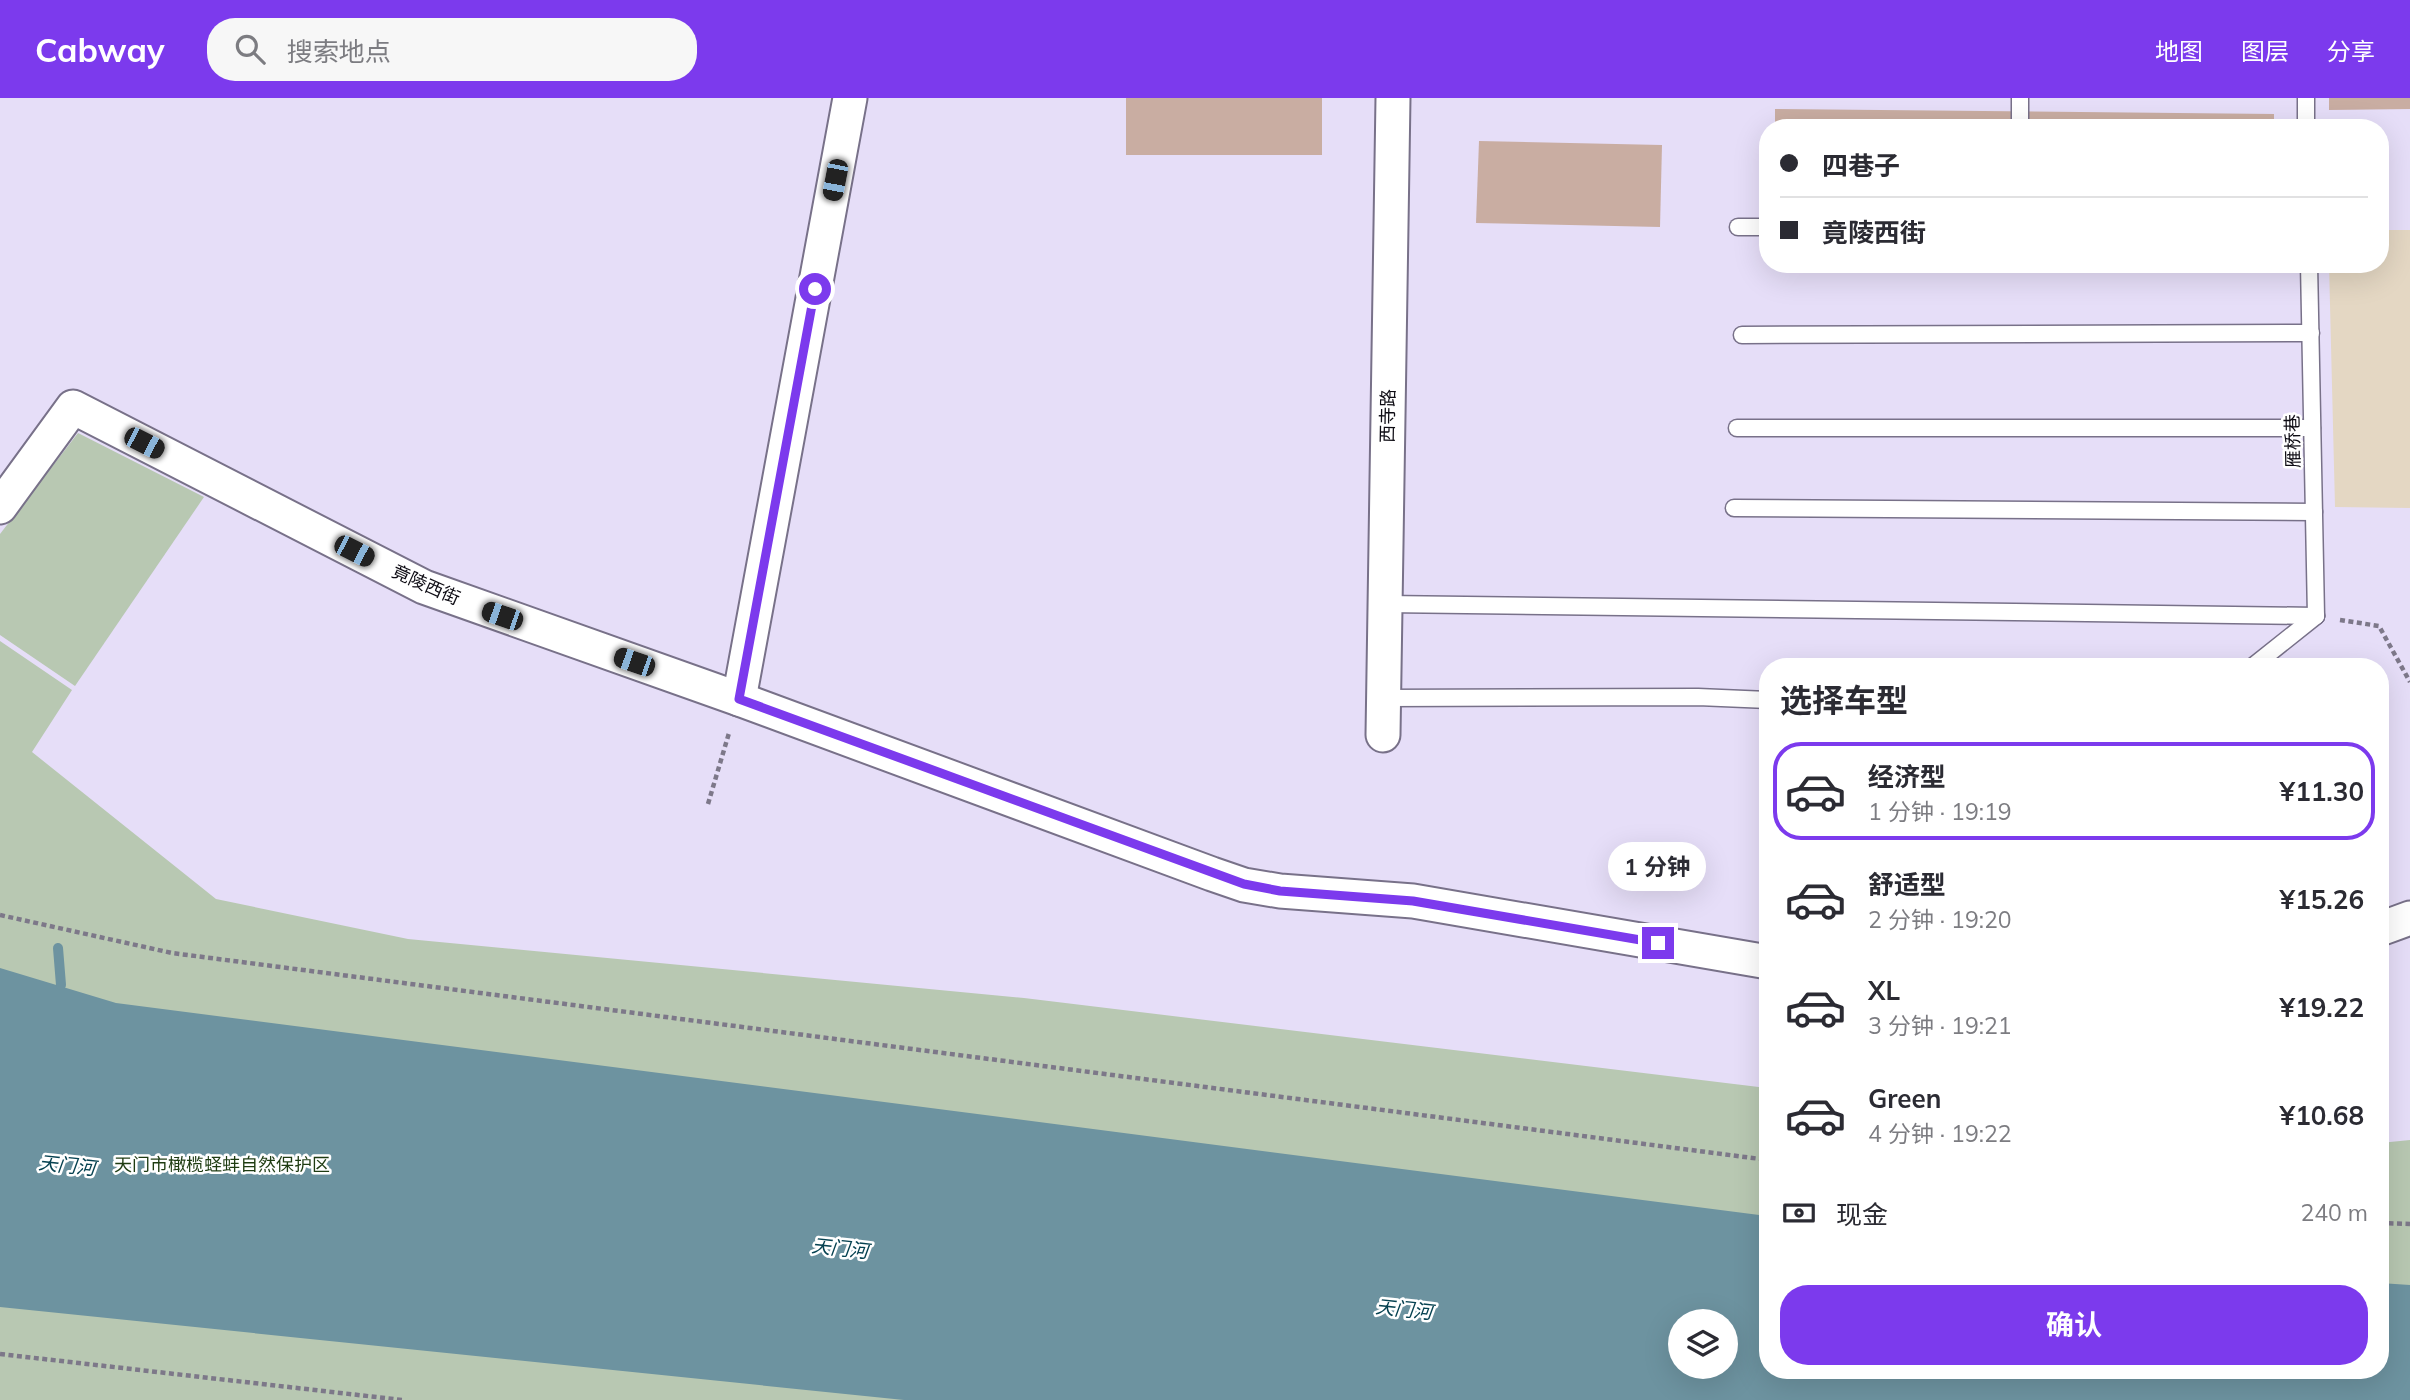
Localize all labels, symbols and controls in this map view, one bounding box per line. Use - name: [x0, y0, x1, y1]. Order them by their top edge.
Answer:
- search box: [207, 18, 697, 81]
- text: Cabway: [35, 29, 165, 70]
- icon: search: [231, 30, 269, 68]
- text: 搜索地点: [287, 35, 391, 68]
- text: 地图: [2155, 36, 2203, 66]
- text: 图层: [2241, 36, 2289, 66]
- text: 分享: [2327, 36, 2375, 66]
- text: 四巷子: [1822, 149, 1900, 182]
- car: [821, 157, 850, 203]
- text: 竟陵西街: [1822, 216, 1926, 249]
- route start: [799, 273, 831, 305]
- street label: 西寺路: [1376, 389, 1399, 443]
- street label: 雁桥巷: [2281, 414, 2304, 468]
- car: [121, 424, 168, 462]
- car: [331, 532, 378, 570]
- street label: 竟陵西街: [389, 559, 464, 610]
- car: [479, 599, 526, 633]
- car: [611, 645, 658, 679]
- text: 选择车型: [1780, 680, 1908, 720]
- icon: car: [1784, 760, 1847, 823]
- text: 经济型: [1868, 760, 1946, 793]
- text: ¥11.30: [2280, 775, 2364, 808]
- text: 1 分钟 · 19:19: [1868, 797, 2012, 826]
- callout: 1 分钟: [1609, 842, 1707, 890]
- text: 1 分钟: [1624, 852, 1690, 881]
- icon: car: [1784, 868, 1847, 931]
- text: 舒适型: [1868, 868, 1946, 901]
- text: ¥15.26: [2280, 883, 2364, 916]
- text: 2 分钟 · 19:20: [1868, 905, 2012, 934]
- route end: [1642, 927, 1674, 959]
- text: XL: [1868, 974, 1900, 1007]
- icon: car: [1784, 976, 1847, 1039]
- text: ¥19.22: [2280, 991, 2364, 1024]
- text: 3 分钟 · 19:21: [1868, 1011, 2012, 1040]
- text: Green: [1868, 1082, 1941, 1115]
- icon: car: [1784, 1084, 1847, 1147]
- text: ¥10.68: [2280, 1099, 2364, 1132]
- text: 4 分钟 · 19:22: [1868, 1119, 2012, 1148]
- water label: 天门河: [37, 1150, 101, 1180]
- park label: 天门市橄榄蛏蚌自然保护区: [114, 1153, 330, 1176]
- icon: cash: [1780, 1194, 1818, 1232]
- text: 现金: [1836, 1198, 1888, 1231]
- text: 240 m: [2300, 1198, 2368, 1227]
- water label: 天门河: [810, 1233, 874, 1263]
- button: 确认: [1780, 1285, 2368, 1365]
- water label: 天门河: [1374, 1294, 1438, 1324]
- map controls: [1668, 1309, 1738, 1379]
- button: layers: [1668, 1309, 1738, 1379]

